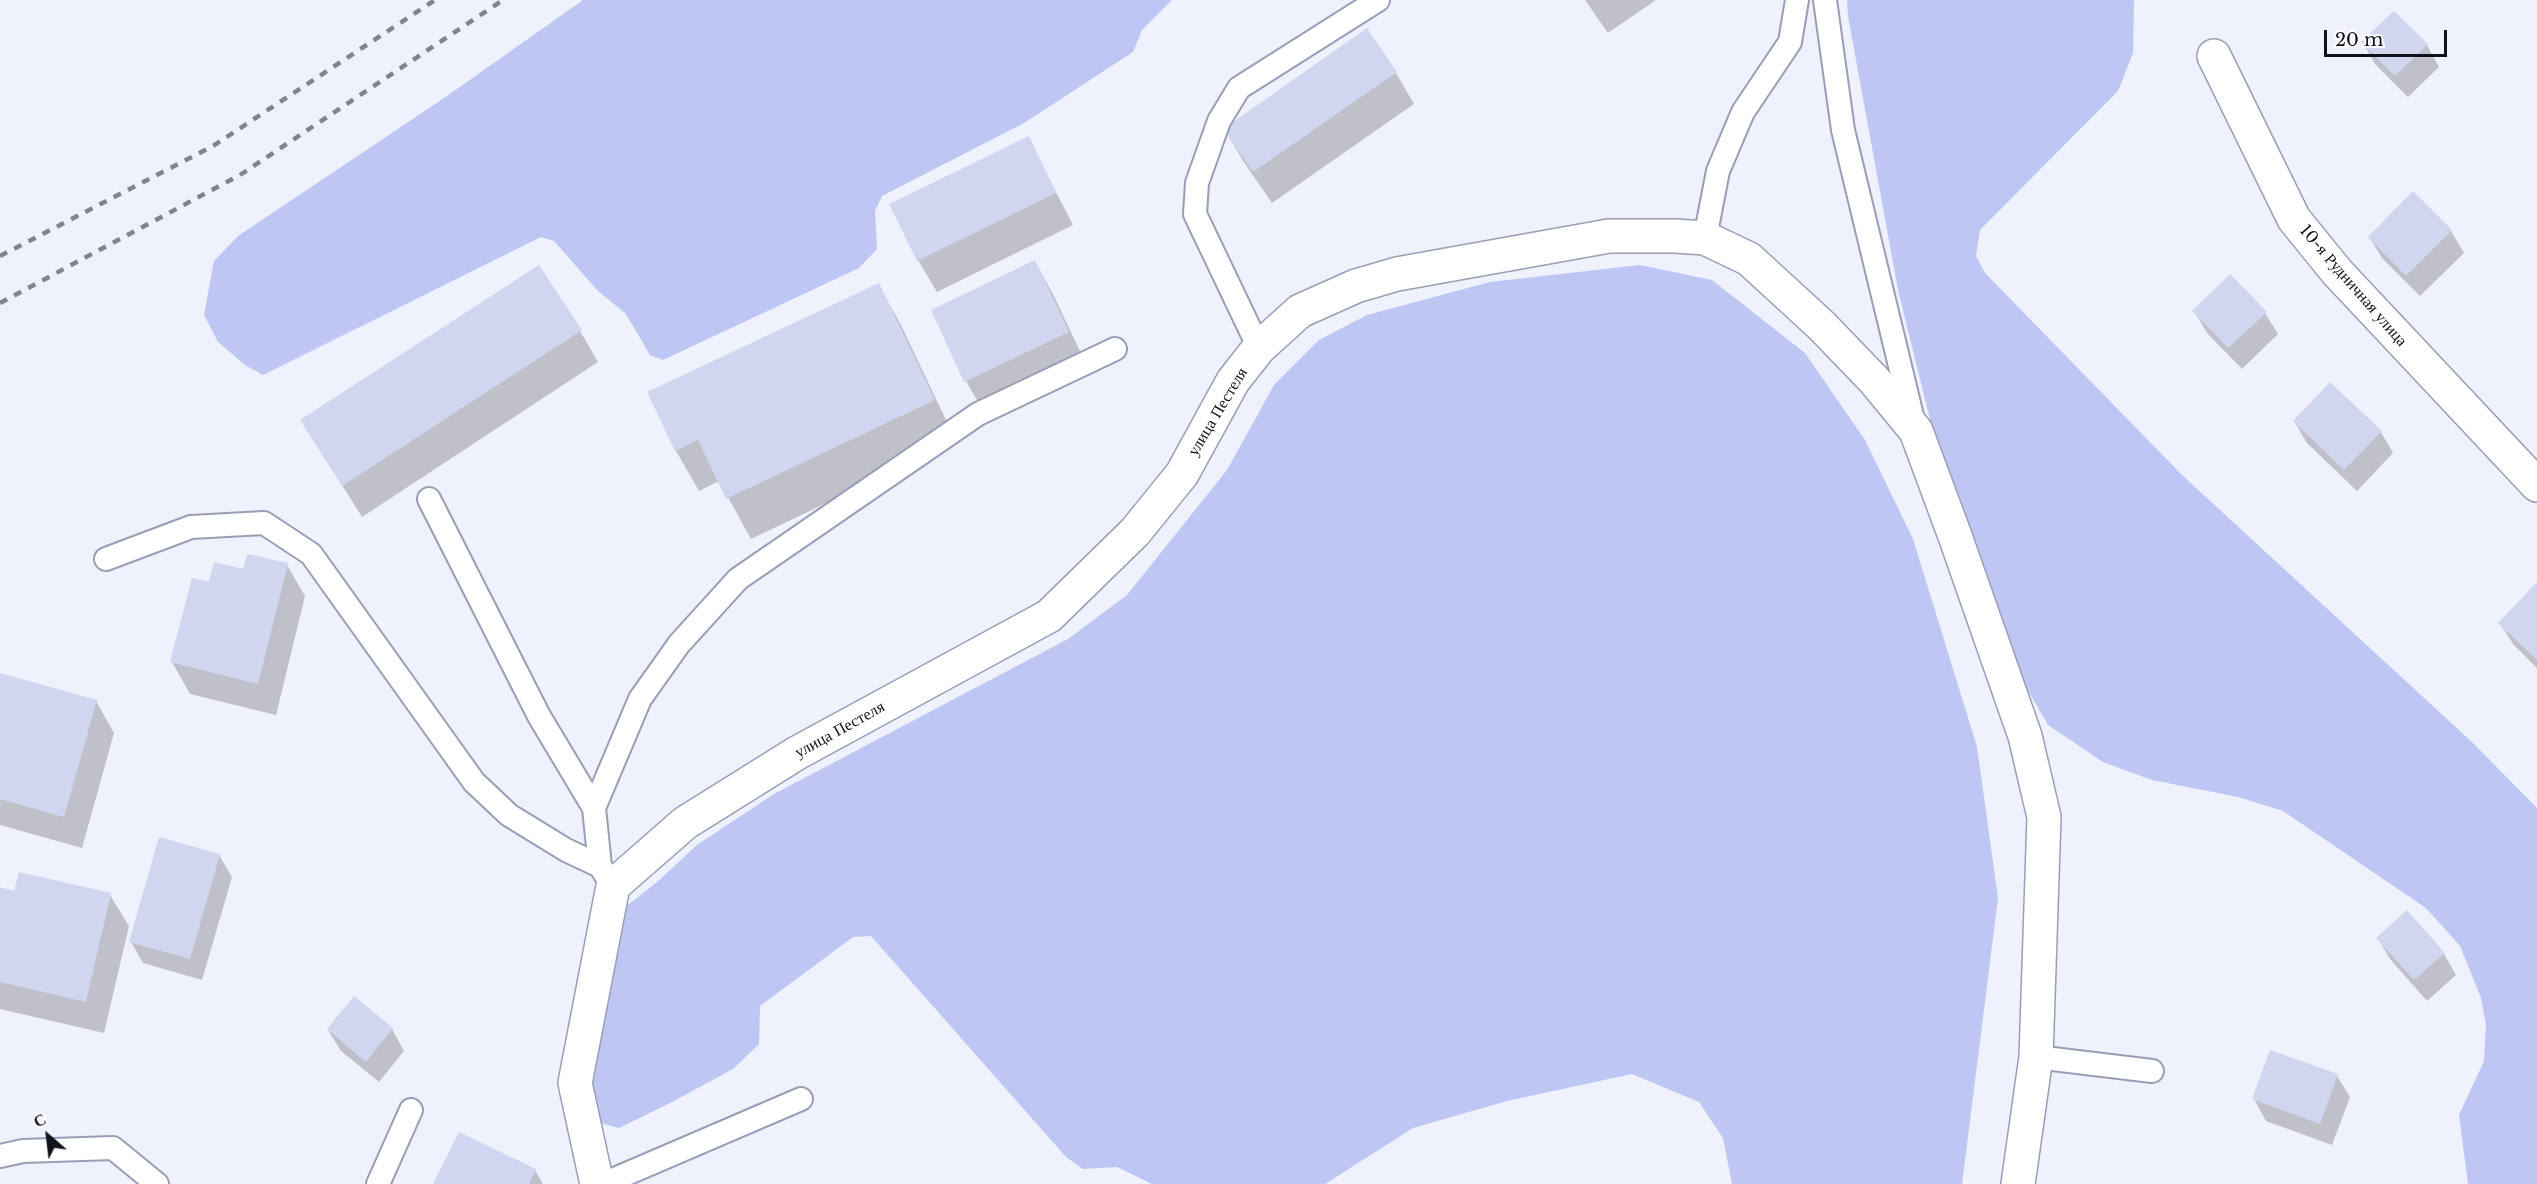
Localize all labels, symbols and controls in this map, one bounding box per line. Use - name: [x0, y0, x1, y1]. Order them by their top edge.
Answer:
- scale bar: [2327, 18, 2450, 56]
- text: 20 m: [2335, 29, 2383, 51]
- street label: 10-я Рудничная улица: [2295, 221, 2411, 351]
- street label: улица Пестеля: [1184, 364, 1252, 460]
- street label: улица Пестеля: [792, 697, 888, 763]
- north arrow: [18, 1106, 78, 1166]
- text: С: [30, 1109, 49, 1132]

